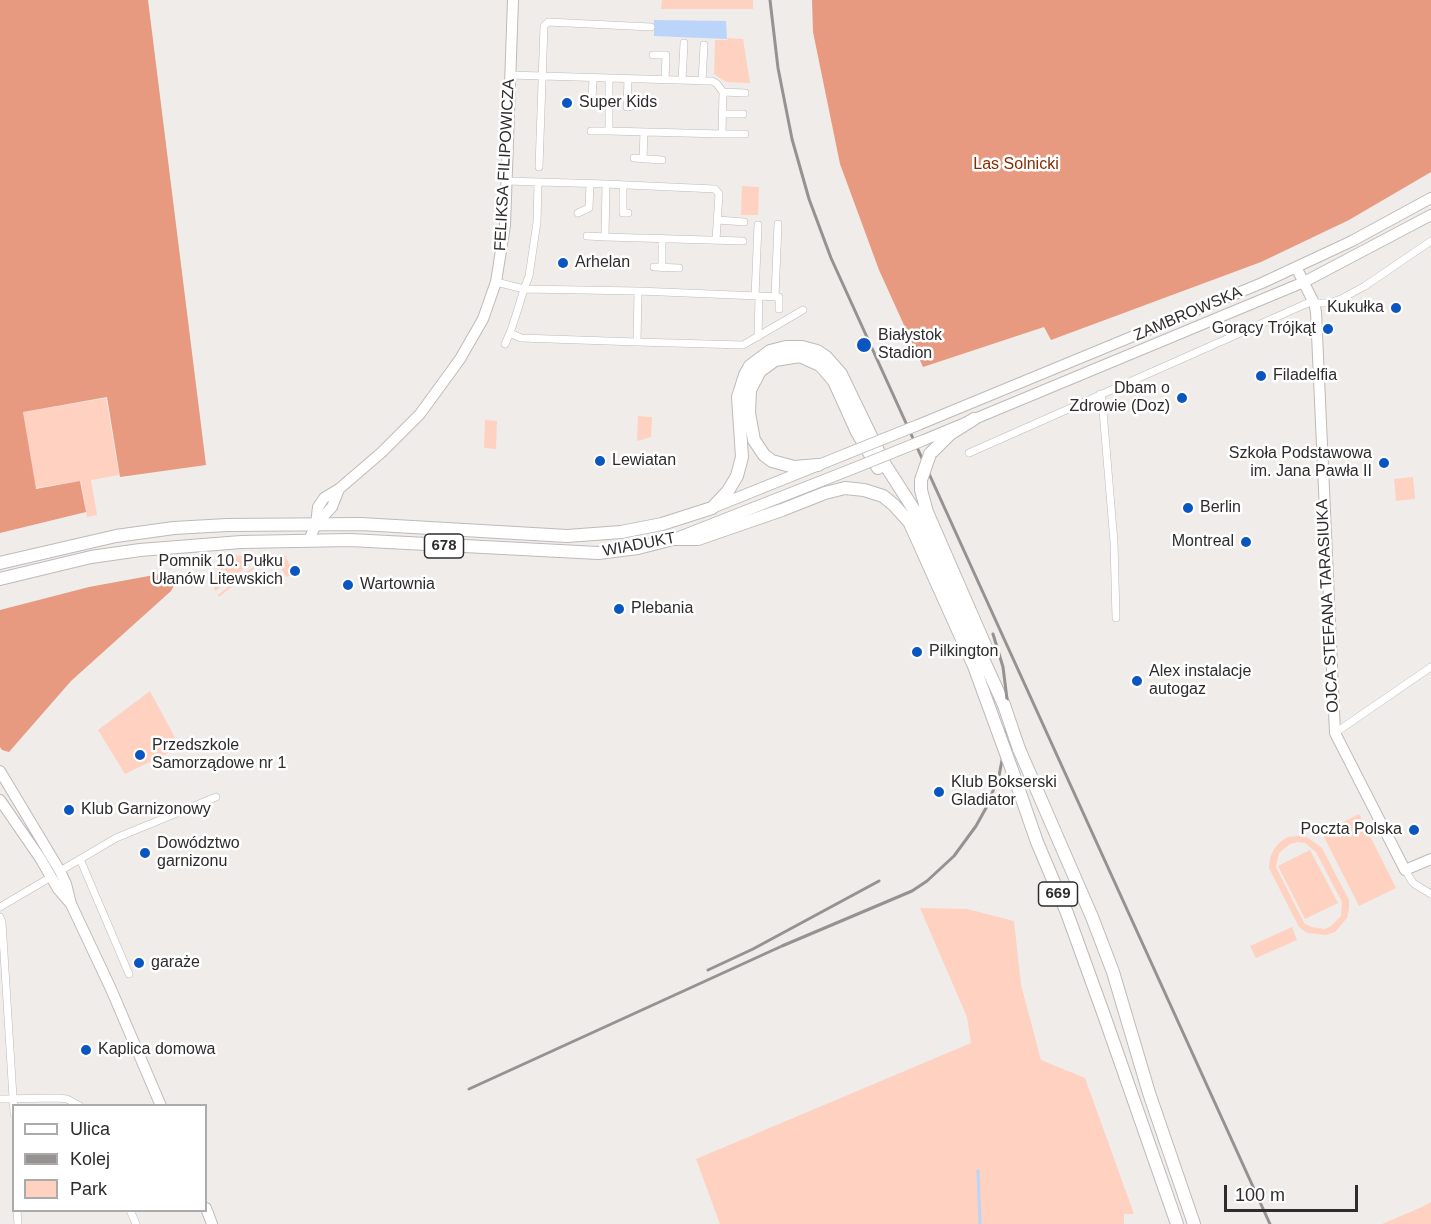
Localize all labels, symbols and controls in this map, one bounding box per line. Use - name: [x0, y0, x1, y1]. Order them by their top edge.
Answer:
- street label: FELIKSA FILIPOWICZA: [491, 78, 519, 252]
- place label: Super Kids: [579, 93, 657, 113]
- marker: Super Kids: [560, 96, 574, 110]
- park label: Las Solnicki: [973, 155, 1059, 175]
- place label: Arhelan: [575, 253, 630, 273]
- marker: Arhelan: [556, 256, 570, 270]
- street label: ZAMBROWSKA: [1131, 283, 1245, 345]
- place label: Kukułka: [1327, 298, 1384, 318]
- marker: Kukułka: [1389, 301, 1403, 315]
- place label: Gorący Trójkąt: [1212, 319, 1316, 339]
- marker: Gorący Trójkąt: [1321, 322, 1335, 336]
- place label: Białystok Stadion: [878, 326, 942, 364]
- marker: Białystok Stadion: [855, 336, 873, 354]
- place label: Filadelfia: [1273, 366, 1337, 386]
- marker: Filadelfia: [1254, 369, 1268, 383]
- place label: Dbam o Zdrowie (Doz): [1070, 379, 1170, 417]
- marker: Dbam o Zdrowie (Doz): [1175, 391, 1189, 405]
- place label: Szkoła Podstawowa im. Jana Pawła II: [1229, 444, 1372, 482]
- place label: Lewiatan: [612, 451, 676, 471]
- marker: Lewiatan: [593, 454, 607, 468]
- marker: Szkoła Podstawowa im. Jana Pawła II: [1377, 456, 1391, 470]
- place label: Berlin: [1200, 498, 1241, 518]
- street label: OJCA STEFANA TARASIUKA: [1313, 499, 1343, 713]
- marker: Berlin: [1181, 501, 1195, 515]
- street label: WIADUKT: [601, 529, 677, 561]
- place label: Montreal: [1172, 532, 1234, 552]
- road number: 678: [424, 534, 464, 558]
- marker: Montreal: [1239, 535, 1253, 549]
- place label: Pomnik 10. Pułku Ułanów Litewskich: [151, 552, 283, 590]
- marker: Pomnik 10. Pułku Ułanów Litewskich: [288, 564, 302, 578]
- place label: Wartownia: [360, 575, 435, 595]
- marker: Wartownia: [341, 578, 355, 592]
- place label: Plebania: [631, 599, 693, 619]
- marker: Plebania: [612, 602, 626, 616]
- place label: Pilkington: [929, 642, 998, 662]
- marker: Pilkington: [910, 645, 924, 659]
- place label: Alex instalacje autogaz: [1149, 662, 1251, 700]
- marker: Alex instalacje autogaz: [1130, 674, 1144, 688]
- place label: Przedszkole Samorządowe nr 1: [152, 736, 286, 774]
- marker: Przedszkole Samorządowe nr 1: [133, 748, 147, 762]
- place label: Klub Bokserski Gladiator: [951, 773, 1057, 811]
- marker: Klub Bokserski Gladiator: [932, 785, 946, 799]
- place label: Klub Garnizonowy: [81, 800, 211, 820]
- marker: Klub Garnizonowy: [62, 803, 76, 817]
- place label: Poczta Polska: [1301, 820, 1402, 840]
- marker: Poczta Polska: [1407, 823, 1421, 837]
- place label: Dowództwo garnizonu: [157, 834, 240, 872]
- marker: Dowództwo garnizonu: [138, 846, 152, 860]
- road number: 669: [1038, 882, 1078, 906]
- place label: garaże: [151, 953, 200, 973]
- marker: garaże: [132, 956, 146, 970]
- place label: Kaplica domowa: [98, 1040, 215, 1060]
- marker: Kaplica domowa: [79, 1043, 93, 1057]
- legend: [12, 1104, 207, 1212]
- text: Ulica: [70, 1119, 110, 1139]
- text: Kolej: [70, 1149, 110, 1169]
- scale bar: [1227, 1173, 1360, 1211]
- text: Park: [70, 1179, 107, 1199]
- text: 100 m: [1235, 1185, 1285, 1205]

